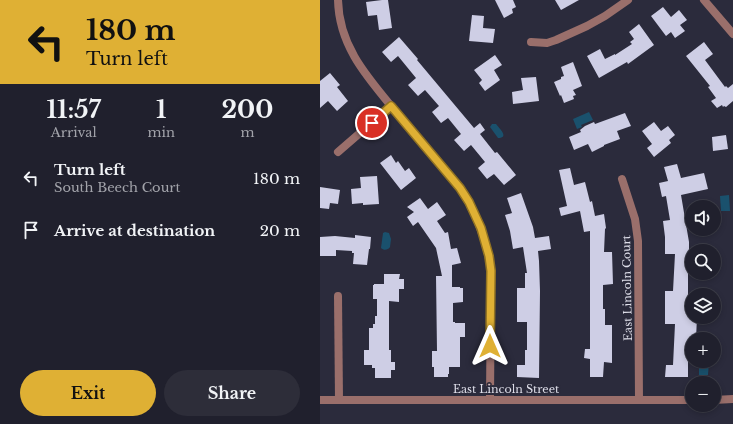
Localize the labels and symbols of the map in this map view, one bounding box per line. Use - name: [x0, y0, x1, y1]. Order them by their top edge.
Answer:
- pin: [355, 106, 389, 140]
- street label: East Lincoln Court: [619, 234, 635, 341]
- position arrow: [469, 325, 511, 367]
- street label: East Lincoln Street: [453, 382, 560, 396]

